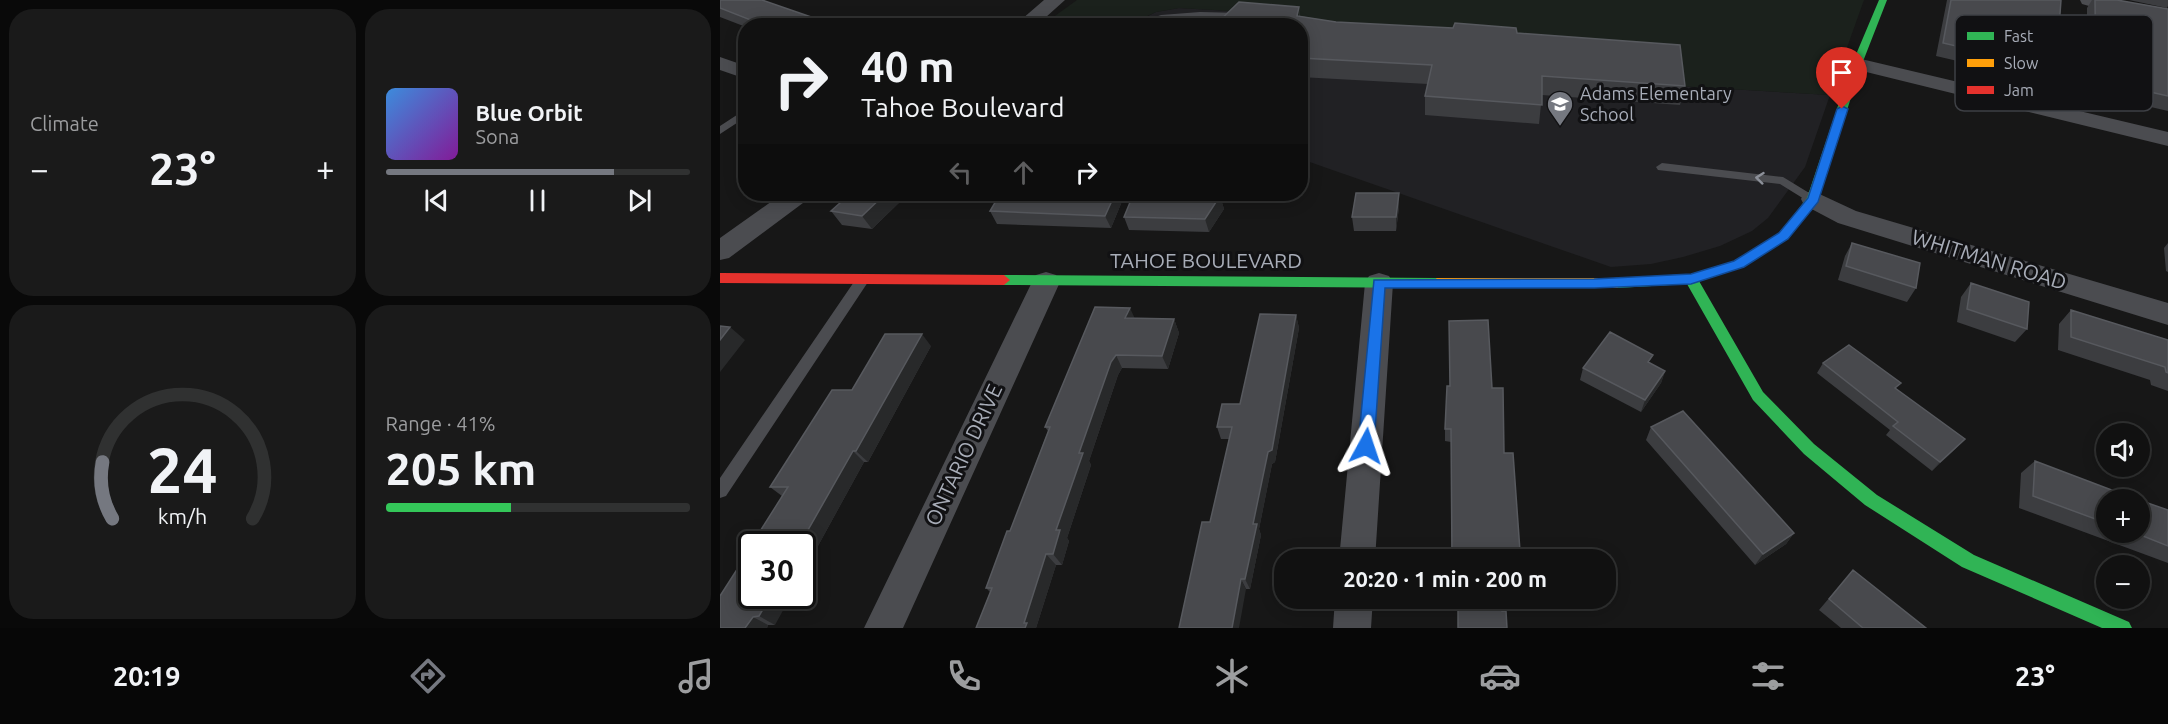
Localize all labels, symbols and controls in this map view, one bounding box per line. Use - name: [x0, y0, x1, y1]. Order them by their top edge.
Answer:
- legend: [1955, 15, 2153, 111]
- text: Fast: [2004, 27, 2034, 45]
- icon: right: [762, 42, 840, 120]
- text: 40 m: [861, 43, 955, 90]
- pin: [1816, 47, 1867, 109]
- text: Slow: [2004, 54, 2039, 72]
- icon: arrive: [1825, 56, 1858, 89]
- text: Jam: [2004, 81, 2034, 99]
- place label: Adams Elementary School: [1580, 83, 1732, 124]
- school or university icon: Adams Elementary School: [1545, 89, 1575, 127]
- text: Tahoe Boulevard: [861, 92, 1065, 122]
- text: Blue Orbit: [476, 100, 583, 125]
- text: Climate: [30, 112, 99, 135]
- text: Sona: [476, 125, 519, 148]
- text: 23°: [149, 143, 216, 194]
- text: −: [30, 150, 49, 187]
- text: +: [316, 150, 335, 187]
- icon: left: [944, 156, 977, 189]
- icon: ahead: [1007, 156, 1040, 189]
- icon: right: [1070, 156, 1103, 189]
- one-way arrow: [1756, 172, 1765, 185]
- icon: previous: [420, 184, 453, 217]
- icon: pause: [521, 184, 554, 217]
- icon: next: [623, 184, 656, 217]
- street label: WHITMAN ROAD: [1909, 224, 2070, 294]
- street label: TAHOE BOULEVARD: [1110, 248, 1302, 272]
- street label: ONTARIO DRIVE: [920, 380, 1006, 529]
- text: Range · 41%: [386, 412, 496, 435]
- position arrow: [1334, 414, 1398, 478]
- map controls: [2096, 423, 2150, 609]
- button: sound: [2096, 423, 2150, 477]
- text: 24: [147, 435, 217, 505]
- text: 205 km: [386, 443, 536, 494]
- button: +: [2096, 489, 2150, 543]
- text: km/h: [157, 504, 207, 528]
- speed limit sign: 30: [738, 531, 816, 609]
- button: −: [2096, 555, 2150, 609]
- text: 20:20 · 1 min · 200 m: [1343, 566, 1547, 591]
- icon: directions: [407, 655, 449, 697]
- icon: music: [675, 655, 717, 697]
- icon: phone: [943, 655, 985, 697]
- icon: climate: [1211, 655, 1253, 697]
- icon: car: [1479, 655, 1521, 697]
- icon: filters: [1747, 655, 1789, 697]
- text: 20:19: [113, 661, 181, 691]
- text: 23°: [2015, 661, 2055, 691]

